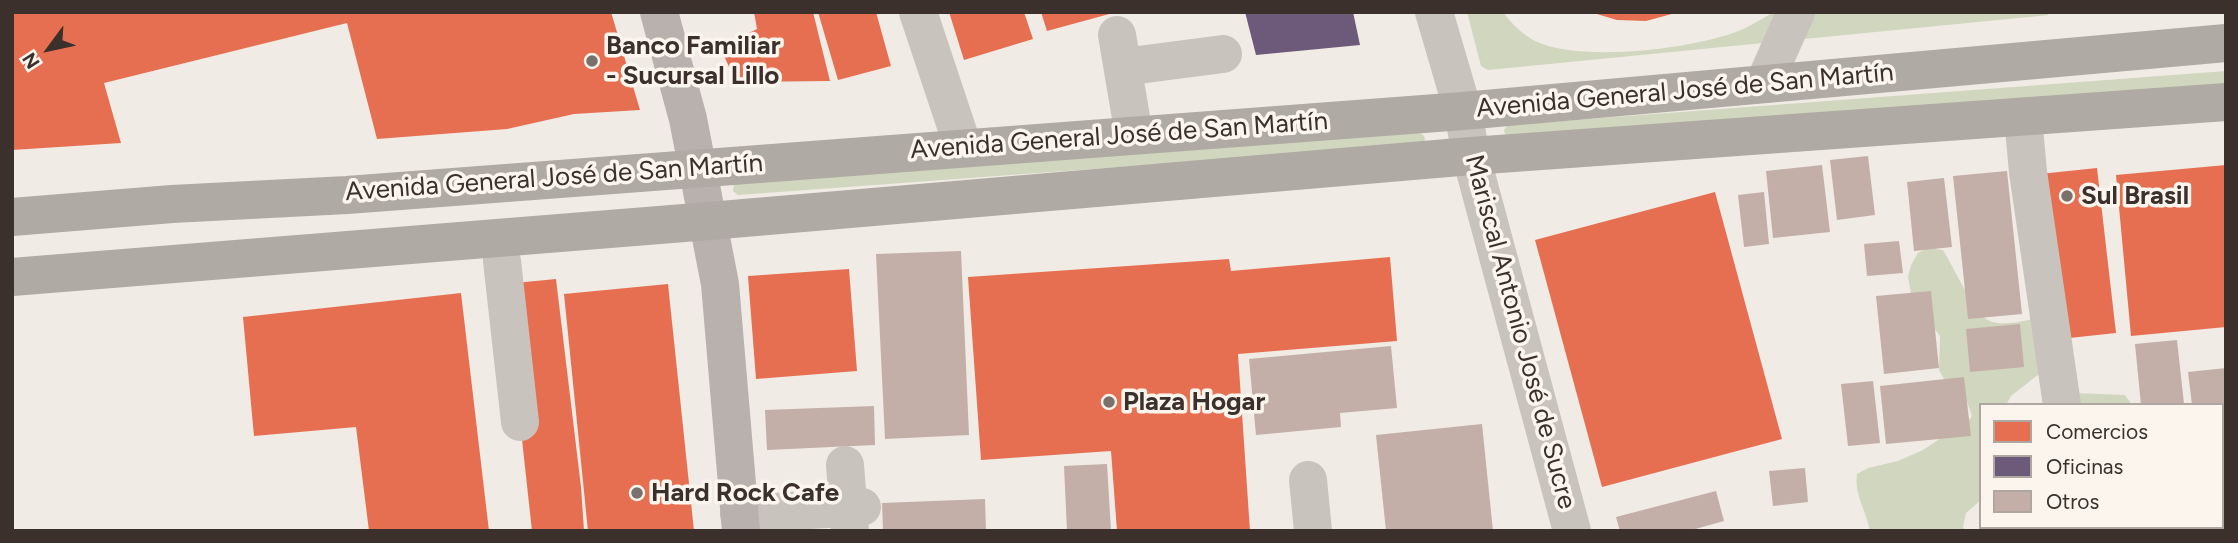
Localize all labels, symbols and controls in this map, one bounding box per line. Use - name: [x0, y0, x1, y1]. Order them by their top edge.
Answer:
- north arrow: [14, 14, 84, 84]
- place label: Banco Familiar - Sucursal Lillo: [606, 30, 780, 92]
- text: N: [17, 48, 45, 73]
- marker: Banco Familiar - Sucursal Lillo: [584, 53, 600, 69]
- street label: Avenida General José de San Martín: [1475, 57, 1895, 125]
- street label: Avenida General José de San Martín: [909, 106, 1329, 166]
- street label: Avenida General José de San Martín: [344, 148, 764, 208]
- street label: Mariscal Antonio José de Sucre: [1458, 152, 1582, 512]
- place label: Sul Brasil: [2081, 180, 2189, 212]
- marker: Sul Brasil: [2059, 188, 2075, 204]
- place label: Plaza Hogar: [1123, 386, 1265, 418]
- marker: Plaza Hogar: [1101, 394, 1117, 410]
- legend: [1979, 403, 2224, 529]
- text: Comercios: [2046, 419, 2148, 444]
- text: Oficinas: [2046, 454, 2123, 479]
- place label: Hard Rock Cafe: [651, 477, 839, 509]
- marker: Hard Rock Cafe: [629, 485, 645, 501]
- text: Otros: [2046, 489, 2099, 514]

